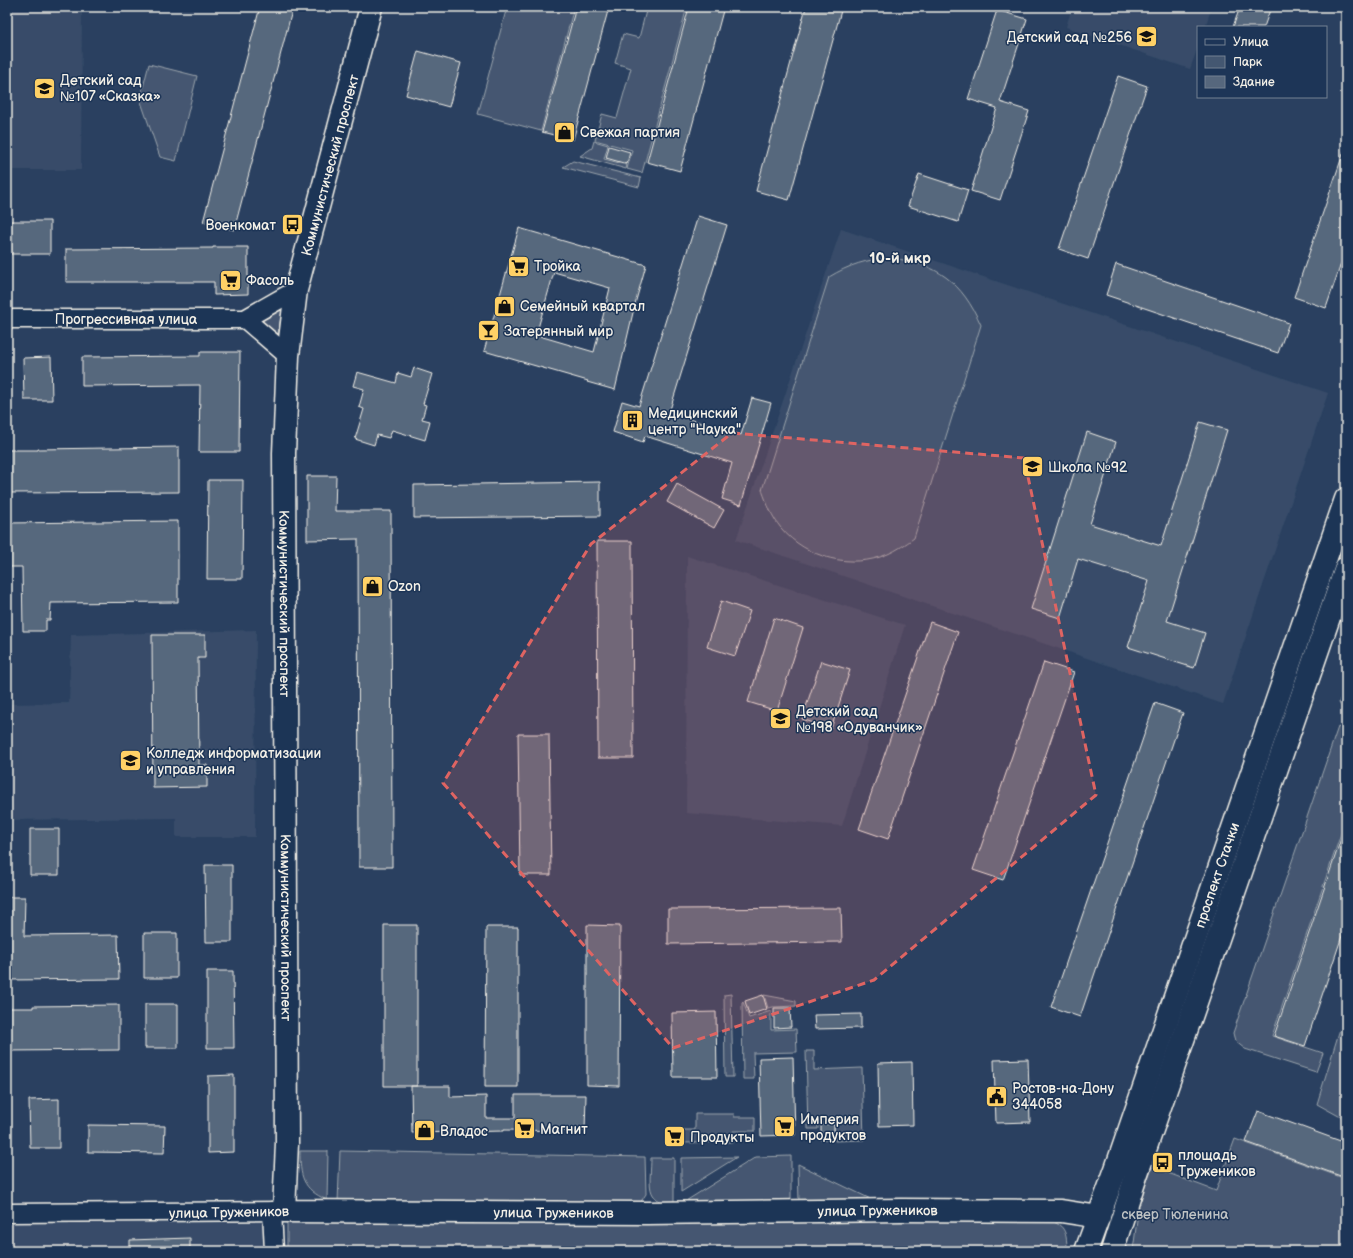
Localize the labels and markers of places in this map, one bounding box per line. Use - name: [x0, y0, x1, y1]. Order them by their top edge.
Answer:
- school or university icon: Детский сад №256: [1134, 24, 1160, 50]
- place label: Детский сад №256: [1007, 29, 1132, 46]
- place label: Детский сад №107 «Сказка»: [60, 72, 161, 105]
- school or university icon: Детский сад №107 «Сказка»: [31, 75, 57, 101]
- shop icon: Свежая партия: [552, 119, 578, 145]
- place label: Свежая партия: [580, 124, 680, 141]
- bus stop icon: Военкомат: [279, 212, 305, 238]
- place label: Военкомат: [206, 217, 276, 234]
- supermarket icon: Тройка: [505, 253, 531, 279]
- place label: Тройка: [534, 258, 582, 275]
- supermarket icon: Фасоль: [218, 267, 244, 293]
- place label: Фасоль: [246, 272, 294, 289]
- shop icon: Семейный квартал: [492, 293, 518, 319]
- place label: Семейный квартал: [520, 298, 645, 315]
- bar icon: Затерянный мир: [476, 318, 502, 344]
- place label: Затерянный мир: [504, 323, 613, 340]
- place label: Медицинский центр "Наука": [648, 405, 741, 438]
- building icon: Медицинский центр "Наука": [620, 408, 646, 434]
- school or university icon: Школа №92: [1019, 454, 1045, 480]
- place label: Школа №92: [1048, 459, 1128, 476]
- shop icon: Ozon: [359, 573, 385, 599]
- place label: Ozon: [388, 578, 421, 595]
- place label: Детский сад №198 «Одуванчик»: [796, 703, 923, 736]
- school or university icon: Детский сад №198 «Одуванчик»: [768, 706, 794, 732]
- place label: Колледж информатизации и управления: [146, 745, 321, 778]
- school or university icon: Колледж информатизации и управления: [118, 748, 144, 774]
- place label: Ростов-на-Дону 344058: [1012, 1080, 1114, 1113]
- public building icon: Ростов-на-Дону 344058: [984, 1083, 1010, 1109]
- place label: Империя продуктов: [800, 1111, 867, 1144]
- supermarket icon: Империя продуктов: [771, 1114, 797, 1140]
- supermarket icon: Магнит: [512, 1116, 538, 1142]
- shop icon: Владос: [412, 1118, 438, 1144]
- place label: Магнит: [540, 1121, 588, 1138]
- place label: Владос: [440, 1123, 488, 1140]
- supermarket icon: Продукты: [662, 1124, 688, 1150]
- place label: Продукты: [690, 1129, 754, 1146]
- place label: площадь Тружеников: [1178, 1147, 1256, 1180]
- bus stop icon: площадь Тружеников: [1150, 1150, 1176, 1176]

